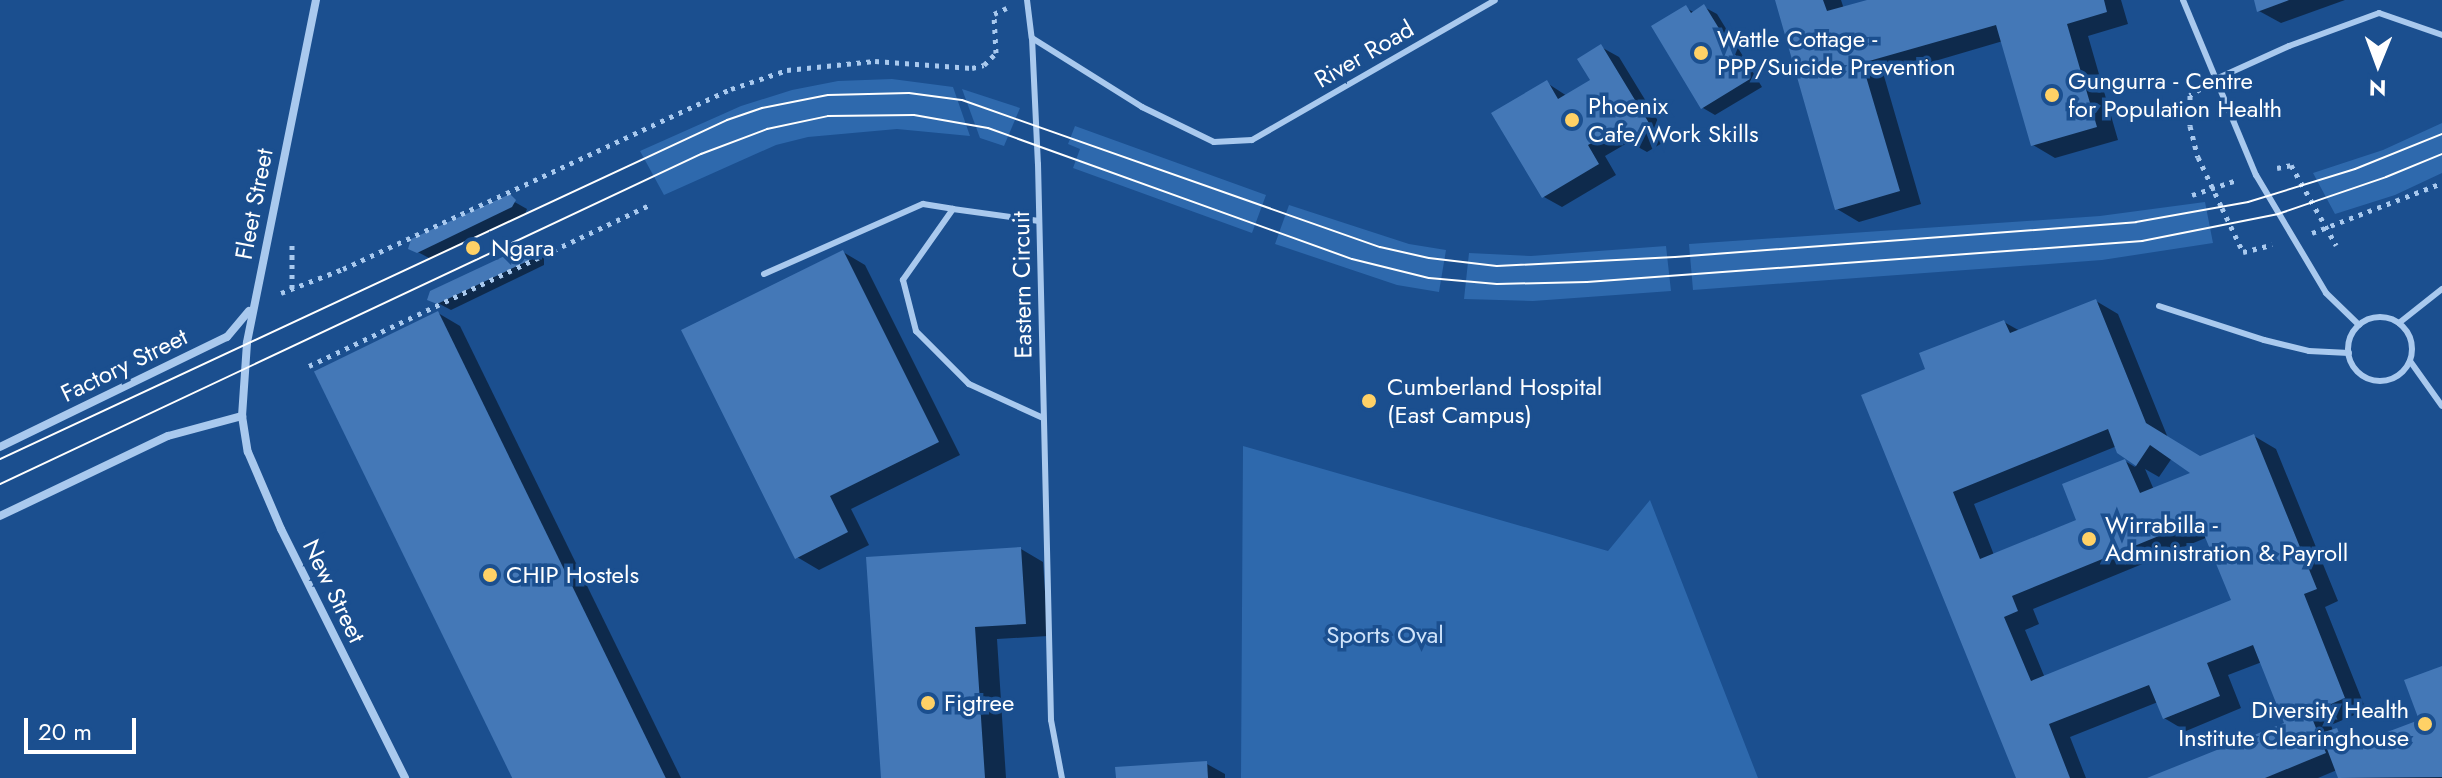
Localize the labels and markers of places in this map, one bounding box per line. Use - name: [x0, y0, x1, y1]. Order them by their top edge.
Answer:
- place label: Wattle Cottage - PPP/Suicide Prevention: [1717, 25, 1955, 81]
- marker: Wattle Cottage - PPP/Suicide Prevention: [1692, 44, 1710, 62]
- place label: Gungurra - Centre for Population Health: [2068, 67, 2282, 123]
- marker: Gungurra - Centre for Population Health: [2043, 86, 2061, 104]
- place label: Phoenix Cafe/Work Skills: [1588, 92, 1759, 148]
- marker: Phoenix Cafe/Work Skills: [1563, 111, 1581, 129]
- place label: Ngara: [491, 234, 555, 262]
- marker: Ngara: [462, 237, 484, 259]
- place label: Cumberland Hospital (East Campus): [1387, 373, 1602, 429]
- marker: Cumberland Hospital (East Campus): [1358, 390, 1380, 412]
- place label: Wirrabilla - Administration & Payroll: [2105, 511, 2348, 567]
- marker: Wirrabilla - Administration & Payroll: [2080, 530, 2098, 548]
- place label: CHIP Hostels: [506, 561, 639, 589]
- marker: CHIP Hostels: [481, 566, 499, 584]
- place label: Figtree: [944, 689, 1014, 717]
- marker: Figtree: [919, 694, 937, 712]
- place label: Diversity Health Institute Clearinghouse: [2178, 696, 2409, 752]
- marker: Diversity Health Institute Clearinghouse: [2416, 715, 2434, 733]

